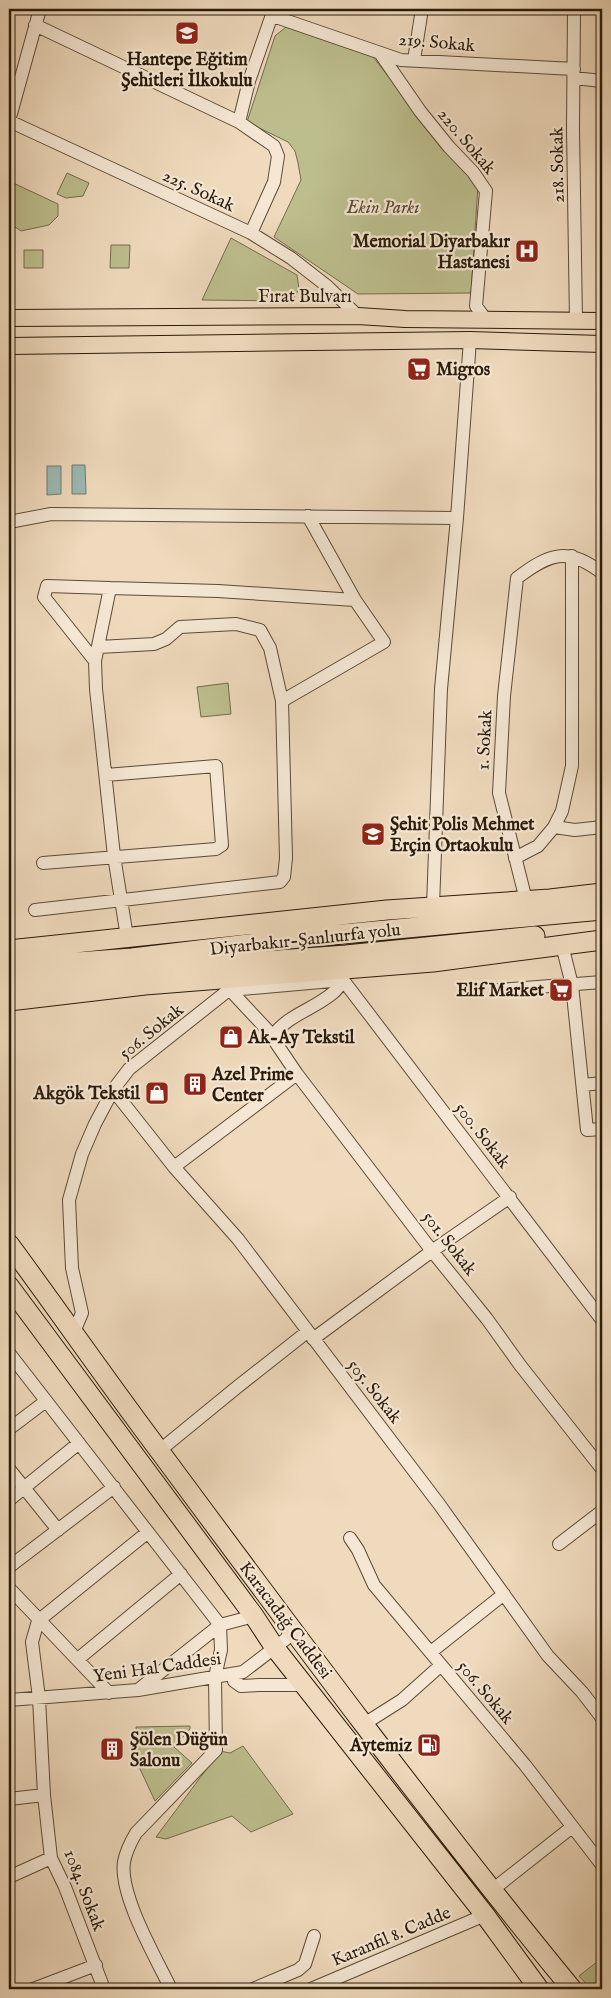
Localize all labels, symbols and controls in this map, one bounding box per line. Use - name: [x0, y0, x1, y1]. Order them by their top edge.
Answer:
- school or university icon: Hantepe Eğitim Şehitleri İlkokulu: [174, 20, 200, 46]
- street label: 219. Sokak: [398, 29, 476, 58]
- place label: Hantepe Eğitim Şehitleri İlkokulu: [121, 49, 253, 93]
- street label: 220. Sokak: [432, 104, 500, 180]
- street label: 218. Sokak: [546, 126, 571, 203]
- street label: 225. Sokak: [159, 165, 238, 218]
- park label: Ekin Parkı: [346, 197, 419, 220]
- place label: Memorial Diyarbakır Hastanesi: [353, 231, 510, 275]
- hospital icon: Memorial Diyarbakır Hastanesi: [514, 238, 540, 264]
- street label: Fırat Bulvarı: [258, 286, 352, 309]
- supermarket icon: Migros: [406, 356, 432, 382]
- place label: Migros: [436, 359, 491, 382]
- street label: 1. Sokak: [472, 709, 499, 771]
- place label: Şehit Polis Mehmet Erçin Ortaokulu: [390, 814, 535, 858]
- school or university icon: Şehit Polis Mehmet Erçin Ortaokulu: [360, 821, 386, 847]
- street label: Diyarbakır-Şanlıurfa yolu: [209, 919, 402, 962]
- supermarket icon: Elif Market: [548, 977, 574, 1003]
- place label: Elif Market: [456, 980, 545, 1003]
- street label: 506. Sokak: [115, 999, 189, 1065]
- shop icon: Ak-Ay Tekstil: [218, 1024, 244, 1050]
- place label: Ak-Ay Tekstil: [247, 1027, 355, 1050]
- place label: Azel Prime Center: [211, 1064, 294, 1108]
- building icon: Azel Prime Center: [182, 1071, 208, 1097]
- shop icon: Akgök Tekstil: [144, 1080, 170, 1106]
- place label: Akgök Tekstil: [33, 1083, 141, 1106]
- street label: 500. Sokak: [449, 1098, 515, 1174]
- street label: 501. Sokak: [416, 1207, 481, 1281]
- street label: 505. Sokak: [342, 1355, 406, 1429]
- street label: Karacadağ Caddesi: [233, 1558, 337, 1684]
- street label: Yeni Hal Caddesi: [92, 1648, 223, 1689]
- street label: 506. Sokak: [451, 1656, 519, 1730]
- place label: Şölen Düğün Salonu: [130, 1729, 228, 1773]
- fuel station icon: Aytemiz: [416, 1732, 442, 1758]
- place label: Aytemiz: [349, 1735, 413, 1758]
- building icon: Şölen Düğün Salonu: [99, 1736, 125, 1762]
- street label: 1084. Sokak: [58, 1847, 110, 1935]
- street label: Karanfil 8. Cadde: [329, 1902, 455, 1973]

